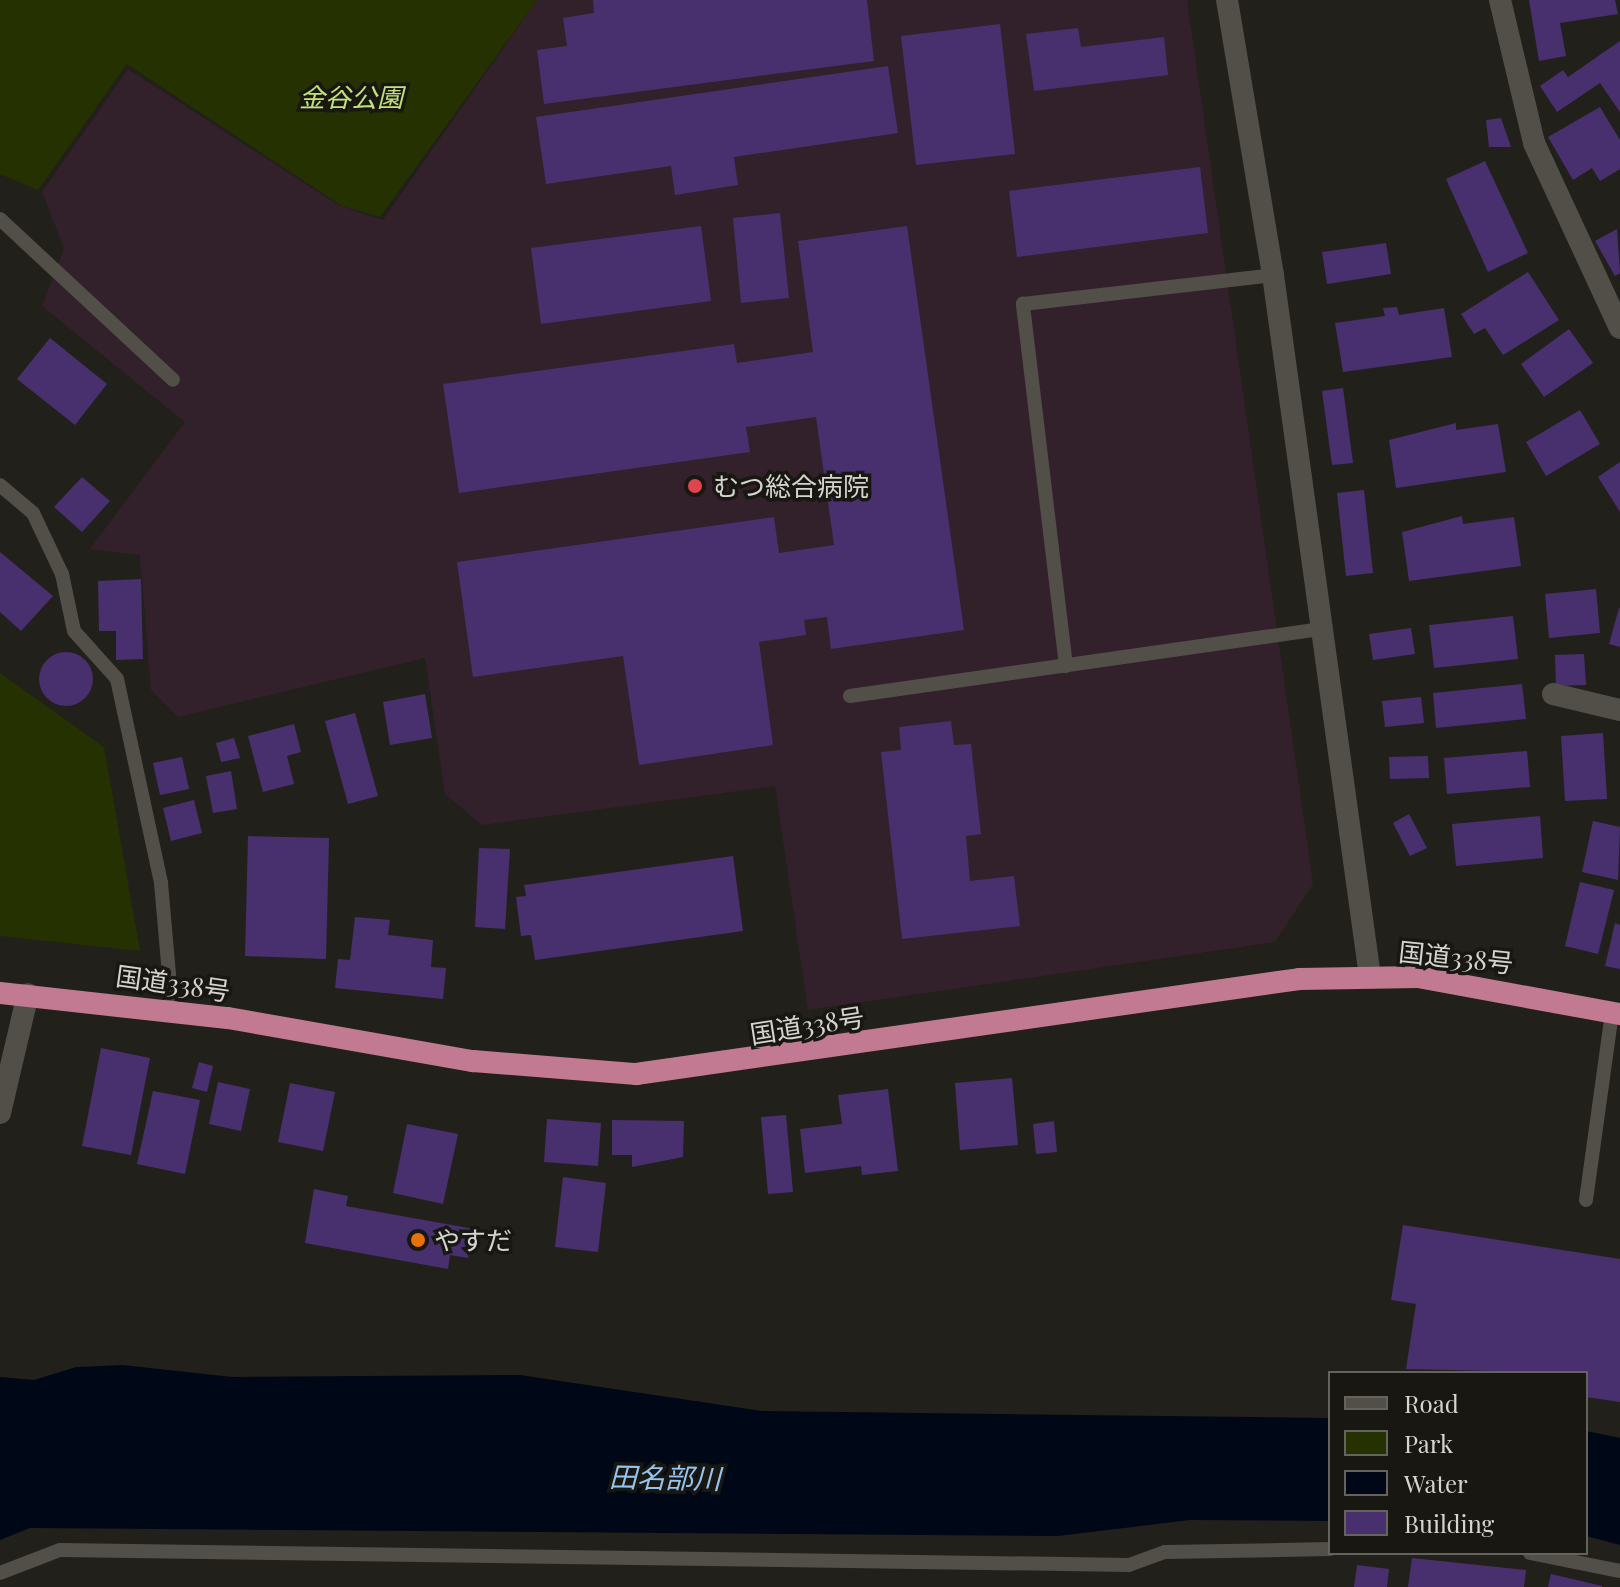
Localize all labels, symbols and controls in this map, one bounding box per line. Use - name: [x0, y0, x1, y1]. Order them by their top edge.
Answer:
- park label: 金谷公園: [299, 81, 403, 113]
- place label: むつ総合病院: [713, 470, 869, 502]
- marker: むつ総合病院: [684, 475, 706, 497]
- street label: 国道338号: [1397, 935, 1515, 979]
- street label: 国道338号: [114, 960, 232, 1006]
- street label: 国道338号: [748, 1001, 866, 1049]
- place label: やすだ: [434, 1224, 512, 1256]
- marker: やすだ: [409, 1231, 427, 1249]
- legend: [1328, 1371, 1588, 1555]
- text: Road: [1404, 1387, 1459, 1419]
- text: Park: [1404, 1427, 1453, 1459]
- water label: 田名部川: [609, 1459, 721, 1495]
- text: Water: [1404, 1467, 1468, 1499]
- text: Building: [1404, 1507, 1494, 1539]

